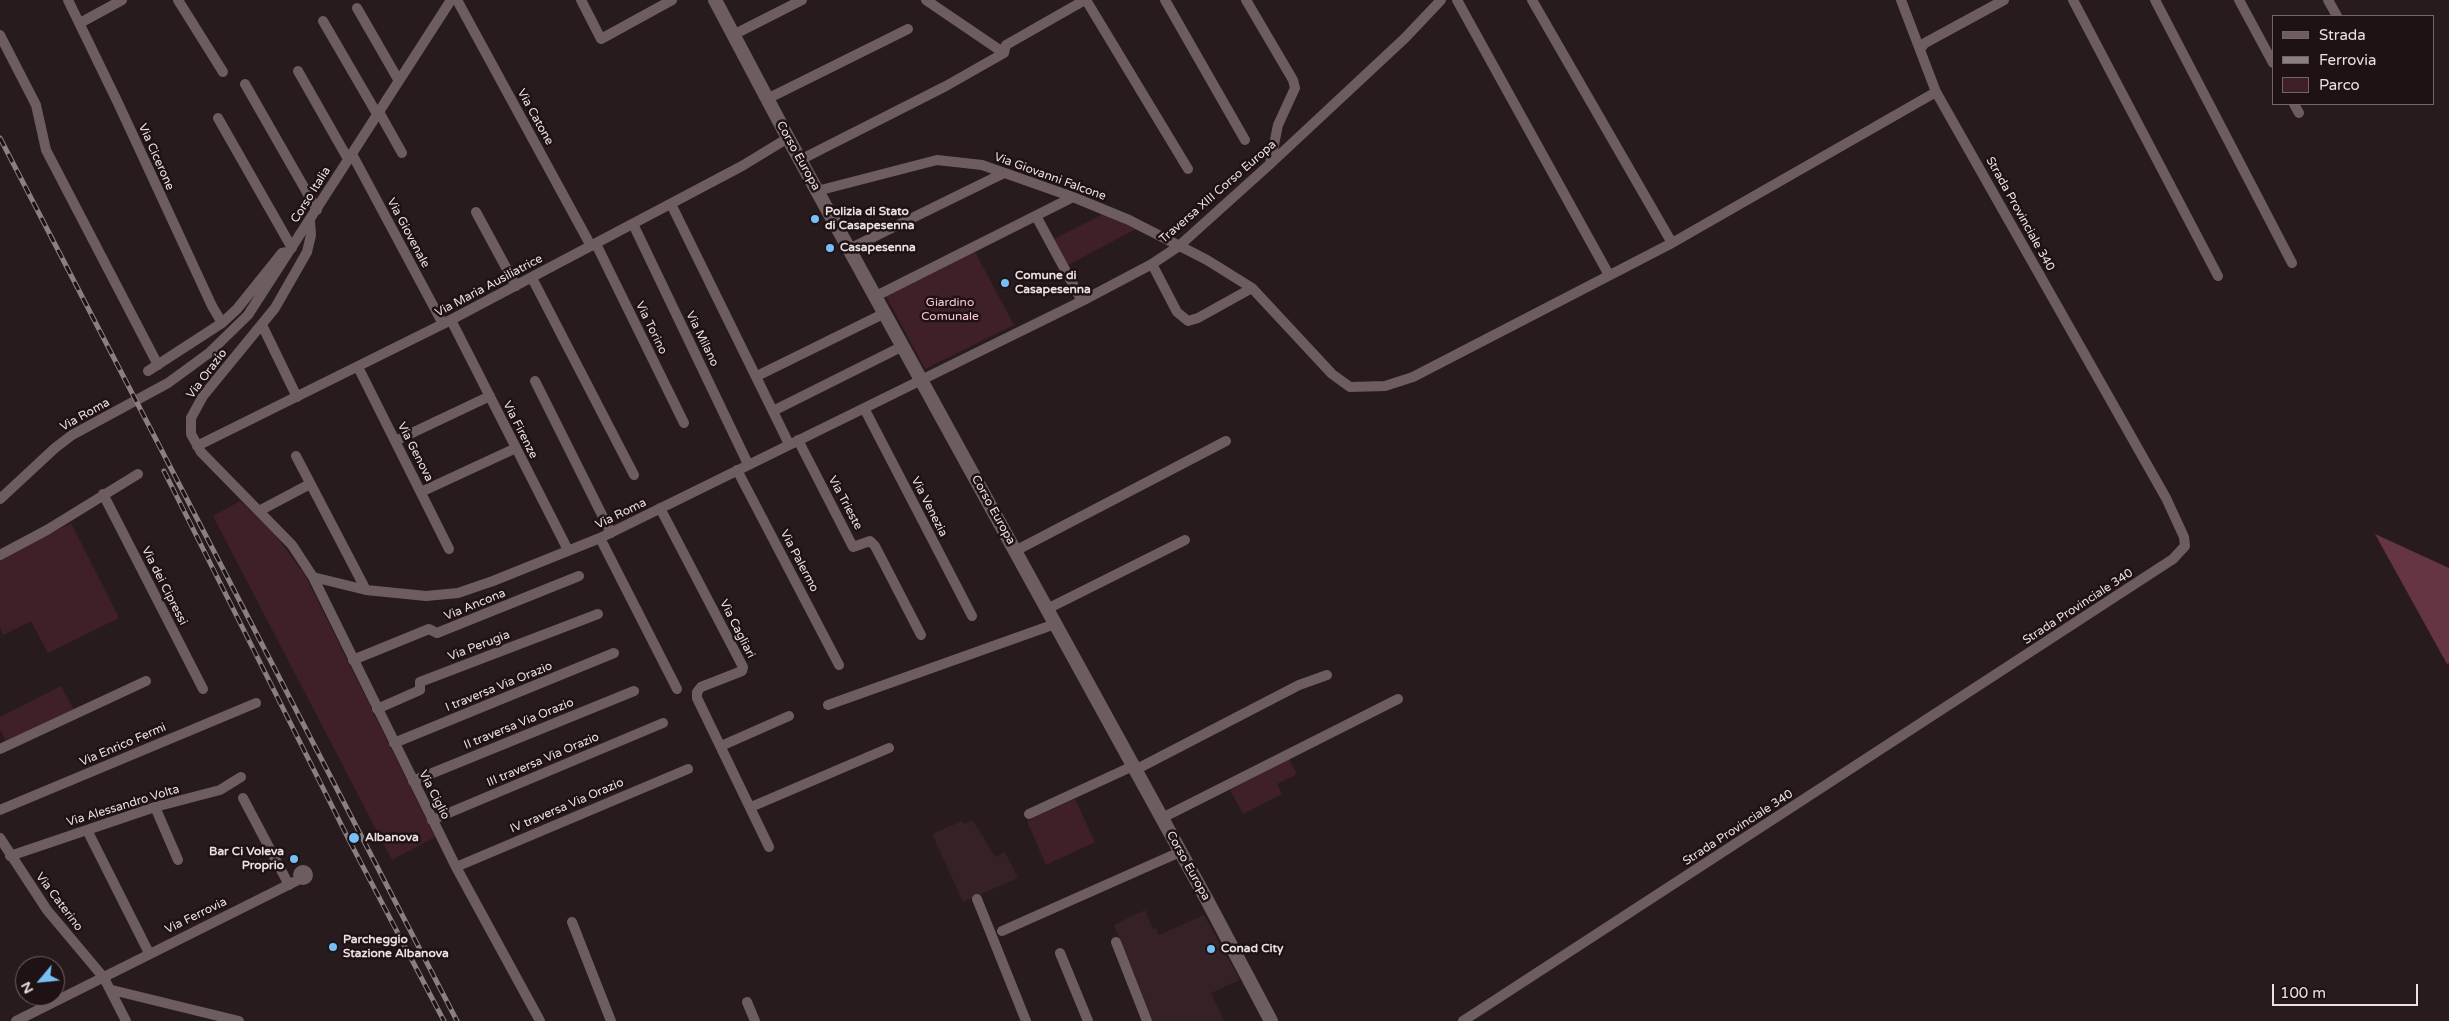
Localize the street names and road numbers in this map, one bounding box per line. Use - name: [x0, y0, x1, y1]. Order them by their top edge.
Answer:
- street label: Via Catone: [514, 86, 556, 148]
- street label: Corso Europa: [773, 119, 823, 193]
- street label: Via Cicerone: [135, 121, 177, 193]
- street label: Traversa XIII Corso Europa: [1157, 137, 1279, 247]
- street label: Via Giovanni Falcone: [992, 150, 1108, 204]
- street label: Strada Provinciale 340: [1983, 154, 2057, 274]
- street label: Corso Italia: [288, 164, 334, 226]
- street label: Via Giovenale: [384, 196, 432, 270]
- street label: Via Maria Ausiliatrice: [433, 252, 545, 320]
- street label: Via Torino: [632, 299, 670, 357]
- street label: Via Milano: [682, 309, 722, 369]
- street label: Via Orazio: [184, 346, 230, 402]
- street label: Via Roma: [58, 395, 112, 435]
- street label: Via Firenze: [499, 399, 541, 461]
- street label: Via Genova: [394, 420, 436, 484]
- street label: Corso Europa: [968, 473, 1018, 547]
- street label: Via Trieste: [825, 474, 865, 532]
- street label: Via Venezia: [908, 475, 950, 539]
- street label: Via Roma: [593, 496, 649, 532]
- street label: Via Palermo: [777, 527, 821, 595]
- street label: Via dei Cipressi: [138, 544, 190, 628]
- street label: Strada Provinciale 340: [2020, 566, 2136, 648]
- street label: Via Ancona: [442, 586, 508, 624]
- street label: Via Cagliari: [716, 597, 758, 661]
- street label: Via Perugia: [446, 628, 512, 664]
- street label: I traversa Via Orazio: [443, 659, 555, 715]
- street label: II traversa Via Orazio: [462, 695, 576, 753]
- street label: Via Enrico Fermi: [78, 720, 168, 770]
- street label: III traversa Via Orazio: [485, 730, 601, 790]
- street label: Via Ciglio: [416, 768, 452, 822]
- street label: IV traversa Via Orazio: [508, 775, 626, 837]
- street label: Via Alessandro Volta: [65, 782, 181, 830]
- street label: Strada Provinciale 340: [1680, 787, 1796, 869]
- street label: Corso Europa: [1163, 829, 1213, 903]
- street label: Via Caterino: [32, 870, 86, 934]
- street label: Via Ferrovia: [163, 895, 229, 937]

